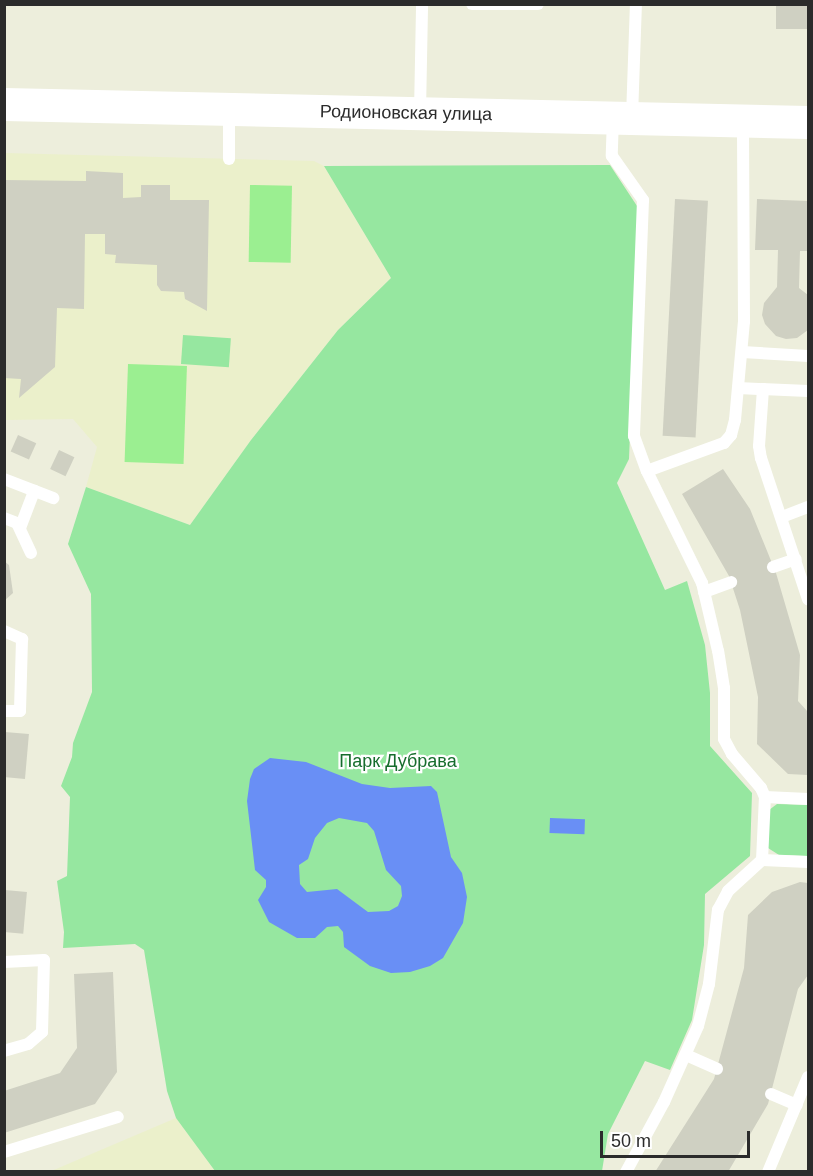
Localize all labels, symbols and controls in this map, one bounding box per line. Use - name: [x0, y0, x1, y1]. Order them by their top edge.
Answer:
- street label: Родионовская улица: [320, 101, 492, 125]
- park label: Парк Дубрава: [339, 750, 457, 772]
- scale bar: [603, 1119, 753, 1157]
- text: 50 m: [611, 1131, 651, 1151]

